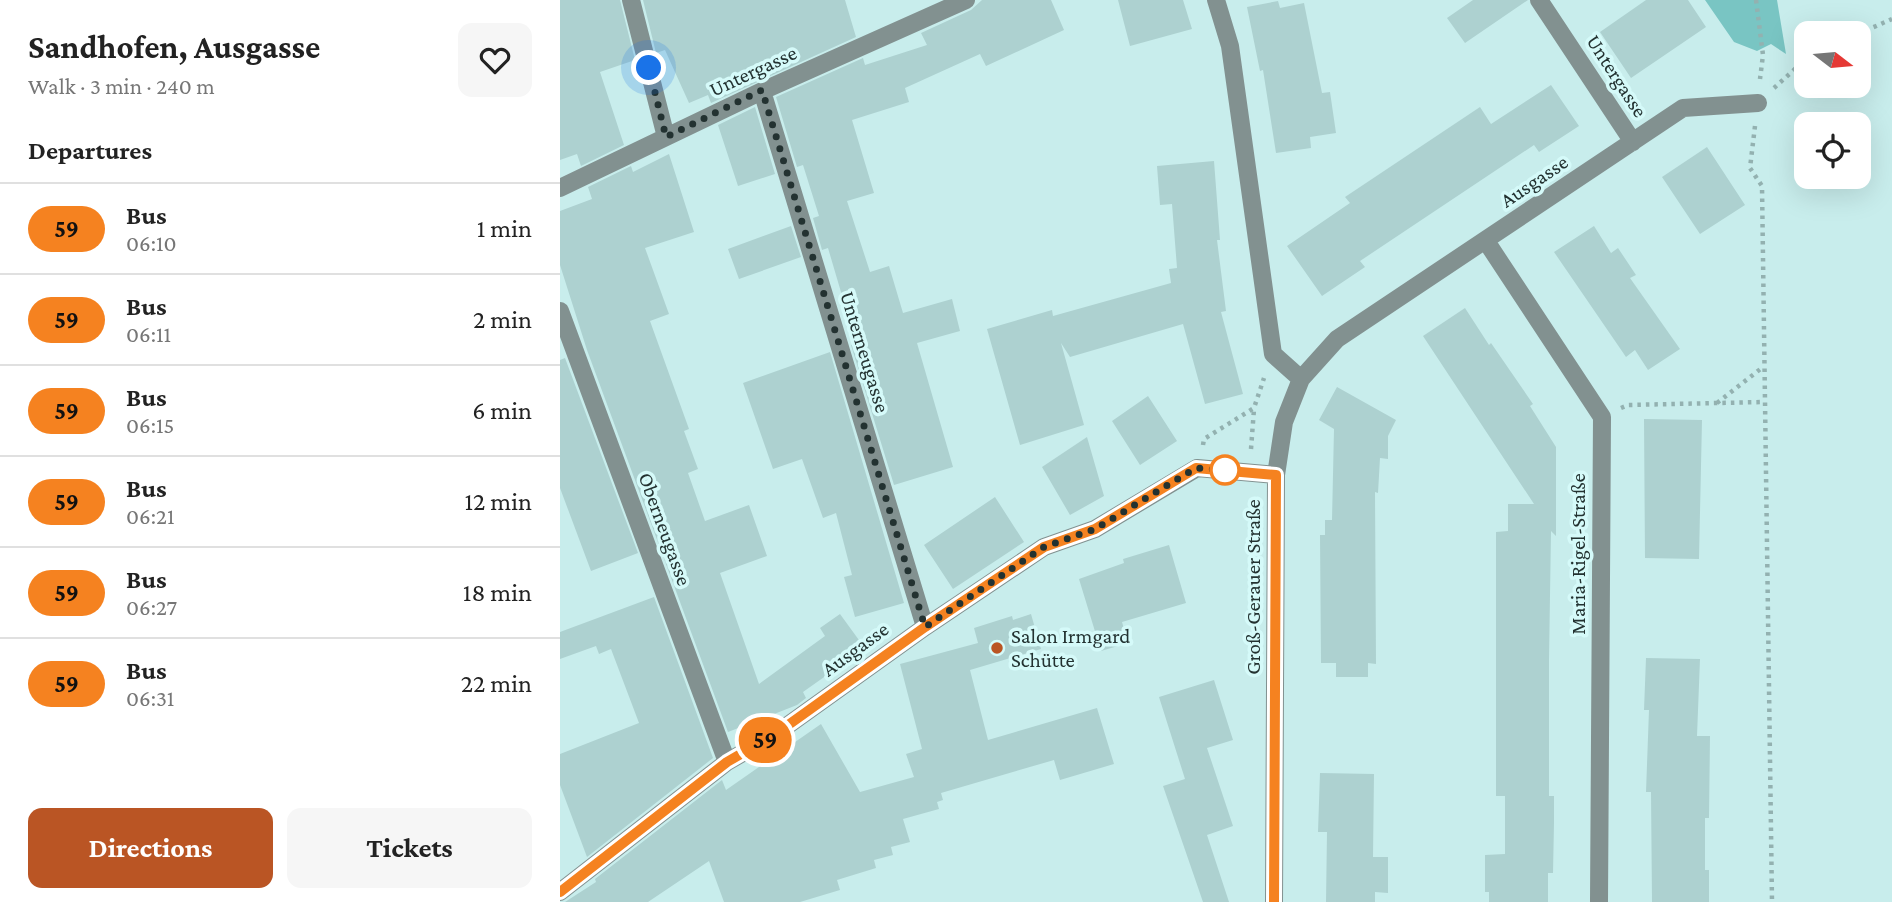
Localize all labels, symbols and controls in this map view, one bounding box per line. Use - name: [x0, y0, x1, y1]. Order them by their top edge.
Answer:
- north arrow: [1794, 21, 1871, 98]
- map controls: [1794, 21, 1871, 189]
- button: heart: [458, 23, 532, 97]
- text: Sandhofen, Ausgasse: [28, 28, 320, 65]
- street label: Untergasse: [1581, 30, 1653, 122]
- street label: Untergasse: [706, 40, 800, 102]
- your location: [631, 50, 666, 85]
- text: Walk · 3 min · 240 m: [28, 73, 215, 99]
- button: locate: [1794, 112, 1871, 189]
- text: Departures: [28, 136, 152, 165]
- street label: Ausgasse: [1496, 150, 1572, 212]
- text: Bus: [126, 201, 167, 230]
- text: 1 min: [477, 214, 532, 243]
- text: 59: [54, 215, 79, 242]
- text: 06:10: [126, 230, 177, 256]
- street label: Unterneugasse: [835, 288, 895, 416]
- text: Bus: [126, 292, 167, 321]
- text: 2 min: [473, 305, 532, 334]
- text: 59: [54, 306, 79, 333]
- text: 06:11: [126, 321, 171, 347]
- text: Bus: [126, 383, 167, 412]
- text: 6 min: [472, 396, 532, 425]
- text: 59: [54, 397, 79, 424]
- text: 06:15: [126, 412, 174, 438]
- unlabelled marker: [1210, 455, 1240, 485]
- street label: Oberneugasse: [633, 469, 697, 589]
- street label: Maria-Rigel-Straße: [1566, 473, 1590, 635]
- text: Bus: [126, 474, 167, 503]
- text: 12 min: [464, 487, 532, 516]
- text: 59: [54, 488, 79, 515]
- street label: Groß-Gerauer Straße: [1241, 499, 1265, 675]
- text: 06:21: [126, 503, 175, 529]
- text: Bus: [126, 565, 167, 594]
- text: 18 min: [463, 578, 532, 607]
- text: 59: [54, 579, 79, 606]
- text: 06:27: [126, 594, 177, 620]
- street label: Ausgasse: [817, 617, 893, 681]
- place label: Salon Irmgard Schütte: [1011, 624, 1130, 672]
- marker: Salon Irmgard Schütte: [989, 640, 1005, 656]
- text: Bus: [126, 656, 167, 685]
- text: 22 min: [461, 669, 532, 698]
- text: 59: [54, 670, 79, 697]
- text: 06:31: [126, 685, 175, 711]
- line badge: 59: [734, 717, 796, 763]
- text: 59: [753, 726, 777, 753]
- button: Directions: [28, 808, 273, 888]
- button: Tickets: [287, 808, 532, 888]

